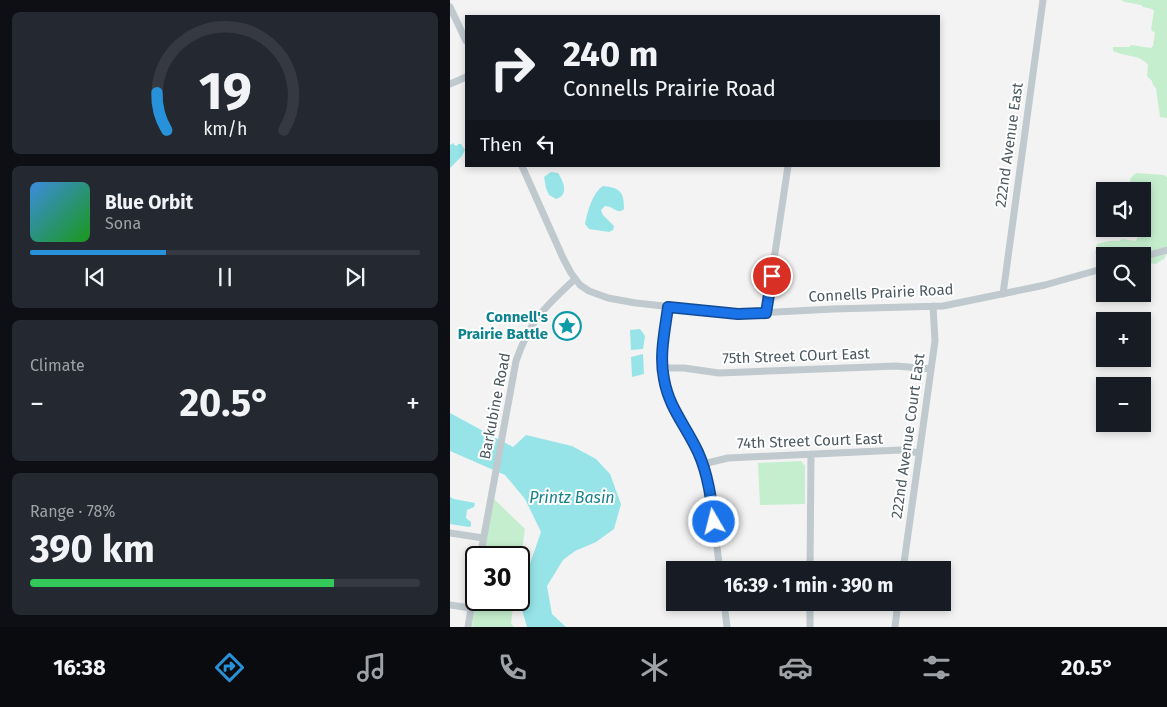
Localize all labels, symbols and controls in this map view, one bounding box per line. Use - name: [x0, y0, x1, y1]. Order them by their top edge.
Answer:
- text: 240 m: [563, 33, 658, 75]
- icon: right: [480, 35, 545, 100]
- text: 19: [198, 60, 252, 123]
- text: Connells Prairie Road: [563, 75, 776, 102]
- street label: 222nd Avenue East: [991, 81, 1027, 209]
- text: km/h: [203, 118, 247, 140]
- icon: left: [532, 130, 560, 158]
- text: Then: [480, 133, 522, 156]
- map controls: [1096, 182, 1151, 432]
- button: sound: [1096, 182, 1151, 237]
- text: Blue Orbit: [105, 191, 193, 214]
- text: Sona: [105, 214, 141, 233]
- button: search: [1096, 247, 1151, 302]
- pin: [751, 255, 793, 297]
- icon: arrive: [758, 262, 786, 290]
- icon: previous: [81, 263, 109, 291]
- icon: pause: [211, 263, 239, 291]
- icon: next: [341, 263, 369, 291]
- street label: Connells Prairie Road: [808, 280, 954, 306]
- place label: Connell's Prairie Battle: [458, 308, 548, 343]
- place icon: Connell's Prairie Battle: [552, 311, 582, 341]
- button: +: [1096, 312, 1151, 367]
- street label: 75th Street COurt East: [722, 344, 871, 368]
- street label: Barkubine Road: [476, 351, 514, 461]
- street label: 222nd Avenue Court East: [887, 352, 929, 520]
- text: Climate: [30, 356, 85, 375]
- button: −: [1096, 377, 1151, 432]
- text: 20.5°: [179, 380, 271, 426]
- text: −: [30, 387, 44, 420]
- text: +: [406, 387, 420, 420]
- street label: 74th Street Court East: [737, 429, 884, 453]
- water label: Printz Basin: [529, 488, 615, 507]
- position arrow: [687, 495, 739, 547]
- text: Range · 78%: [30, 502, 116, 521]
- text: 390 km: [30, 526, 155, 572]
- speed limit sign: 30: [465, 546, 530, 611]
- text: 16:39 · 1 min · 390 m: [724, 574, 893, 597]
- icon: directions: [212, 650, 247, 685]
- icon: music: [354, 650, 389, 685]
- icon: phone: [495, 650, 530, 685]
- icon: climate: [637, 650, 672, 685]
- icon: car: [778, 650, 813, 685]
- icon: filters: [919, 650, 954, 685]
- text: 16:38: [53, 654, 106, 681]
- text: 20.5°: [1061, 654, 1114, 681]

